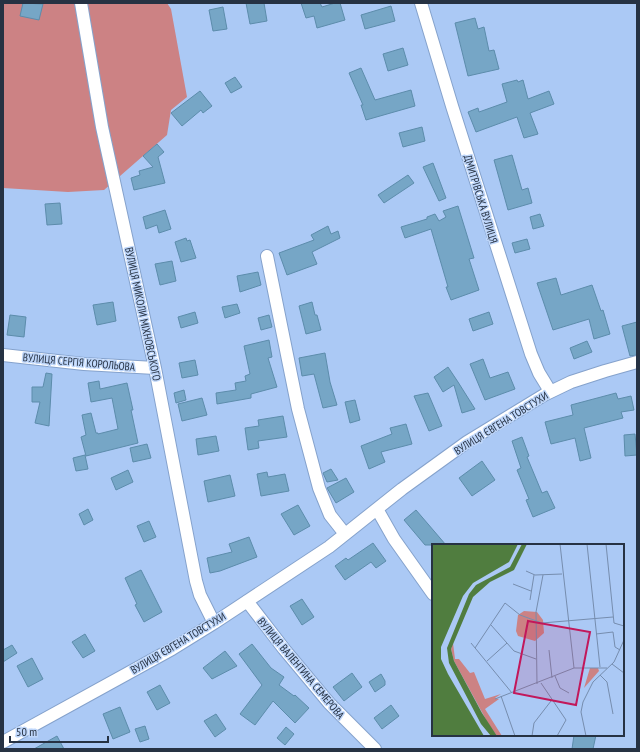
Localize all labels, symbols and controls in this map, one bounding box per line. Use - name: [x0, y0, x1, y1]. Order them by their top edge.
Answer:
- street label: ДМИТРІВСЬКА ВУЛИЦЯ: [461, 153, 501, 245]
- street label: ВУЛИЦЯ МИКОЛИ МІХНОВСЬКОГО: [122, 246, 164, 382]
- street label: ВУЛИЦЯ СЕРГІЯ КОРОЛЬОВА: [22, 350, 136, 374]
- street label: ВУЛИЦЯ ЄВГЕНА ТОВСТУХИ: [451, 388, 551, 458]
- inset map: [432, 544, 624, 736]
- street label: ВУЛИЦЯ ЄВГЕНА ТОВСТУХИ: [128, 609, 228, 677]
- street label: ВУЛИЦЯ ВАЛЕНТИНА СЕМЕРОВА: [254, 614, 348, 722]
- scale bar: [10, 718, 108, 744]
- text: 50 m: [16, 724, 37, 739]

